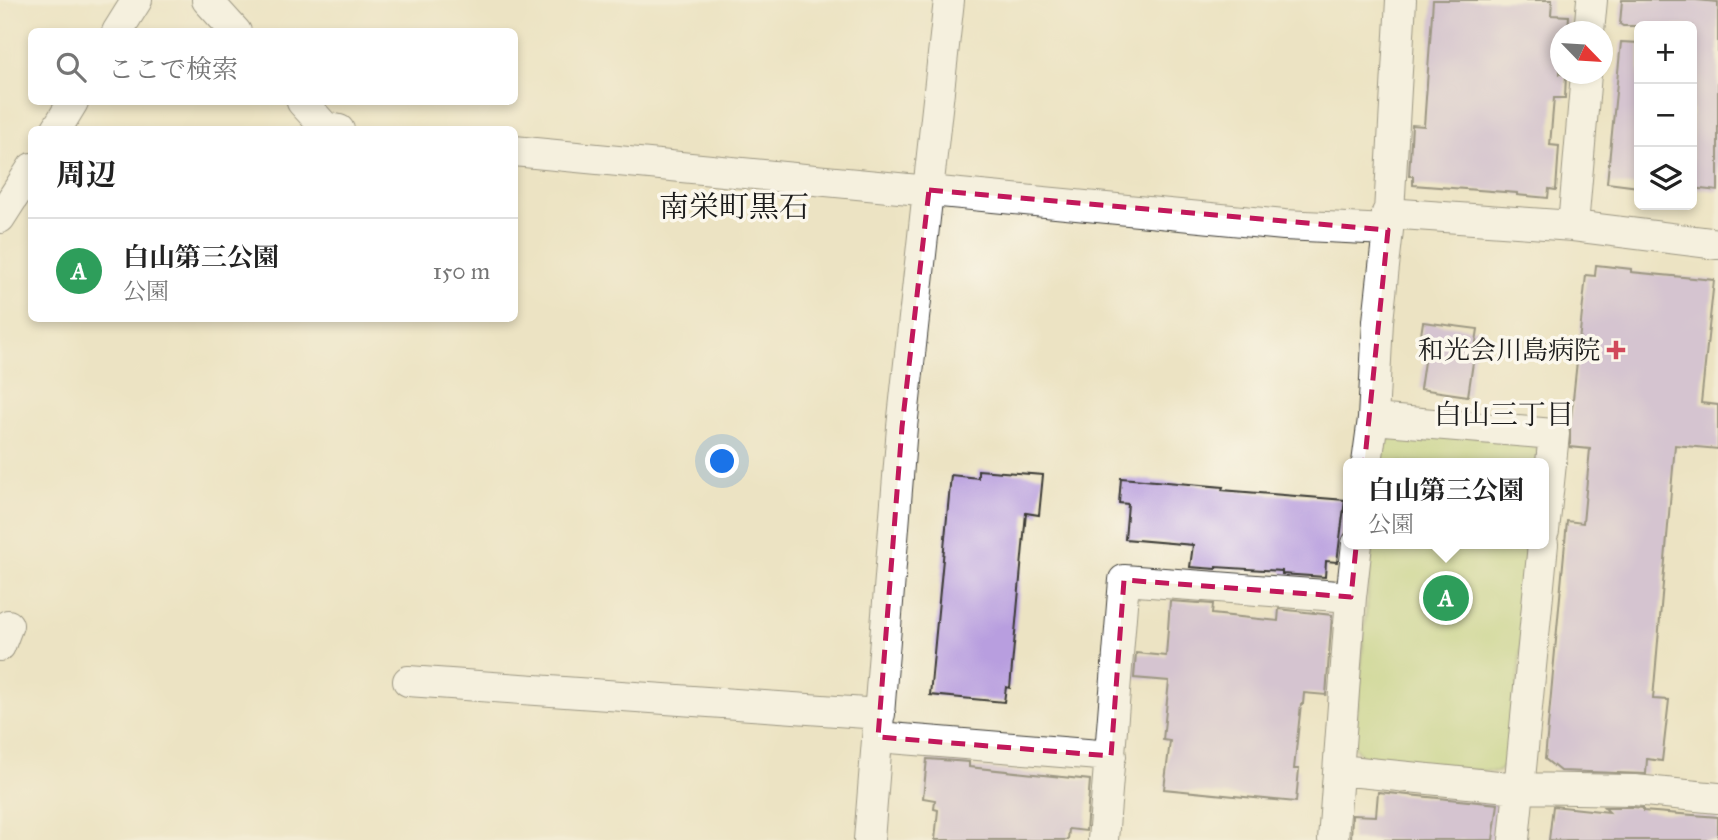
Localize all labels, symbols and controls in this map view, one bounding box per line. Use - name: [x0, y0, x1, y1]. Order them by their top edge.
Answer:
- north arrow: [1550, 21, 1613, 84]
- map controls: [1634, 21, 1697, 210]
- button: +: [1634, 21, 1697, 84]
- search box: [28, 28, 518, 105]
- icon: search: [52, 48, 90, 86]
- text: ここで検索: [108, 53, 238, 85]
- button: −: [1634, 84, 1697, 147]
- button: layers: [1634, 147, 1697, 210]
- text: 周辺: [56, 157, 116, 193]
- district label: 南栄町黒石: [659, 189, 809, 225]
- text: 白山第三公園: [123, 241, 279, 273]
- text: A: [71, 257, 87, 285]
- text: 150 m: [433, 257, 490, 285]
- text: 公園: [123, 277, 169, 305]
- place label: 和光会川島病院: [1418, 334, 1600, 366]
- marker: 和光会川島病院: [1606, 340, 1626, 360]
- district label: 白山三丁目: [1434, 397, 1574, 432]
- your location: [705, 444, 739, 478]
- popup: [1343, 458, 1549, 549]
- text: 白山第三公園: [1368, 474, 1524, 506]
- text: 公園: [1368, 510, 1414, 538]
- pin: A: [1423, 572, 1469, 624]

